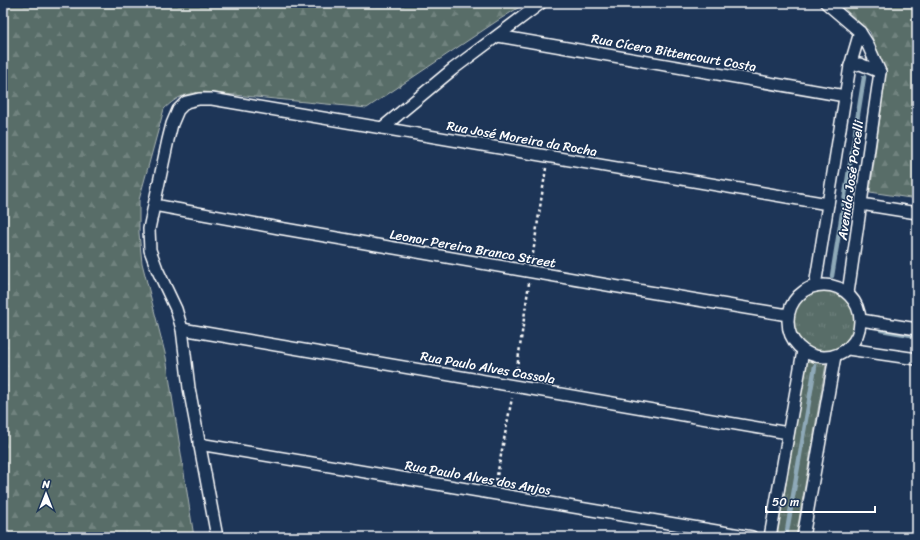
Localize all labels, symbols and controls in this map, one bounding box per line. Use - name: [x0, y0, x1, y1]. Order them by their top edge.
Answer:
- street label: Rua Cícero Bittencourt Costa: [590, 27, 759, 78]
- street label: Rua José Moreira da Rocha: [445, 114, 599, 163]
- street label: Avenida José Porcelli: [831, 118, 870, 242]
- street label: Leonor Pereira Branco Street: [388, 223, 558, 275]
- street label: Rua Paulo Alves Cassola: [419, 344, 557, 391]
- street label: Rua Paulo Alves dos Anjos: [403, 453, 553, 502]
- north arrow: [26, 474, 66, 514]
- text: N: [41, 475, 50, 494]
- scale bar: [766, 488, 875, 514]
- text: 50 m: [772, 491, 799, 513]

